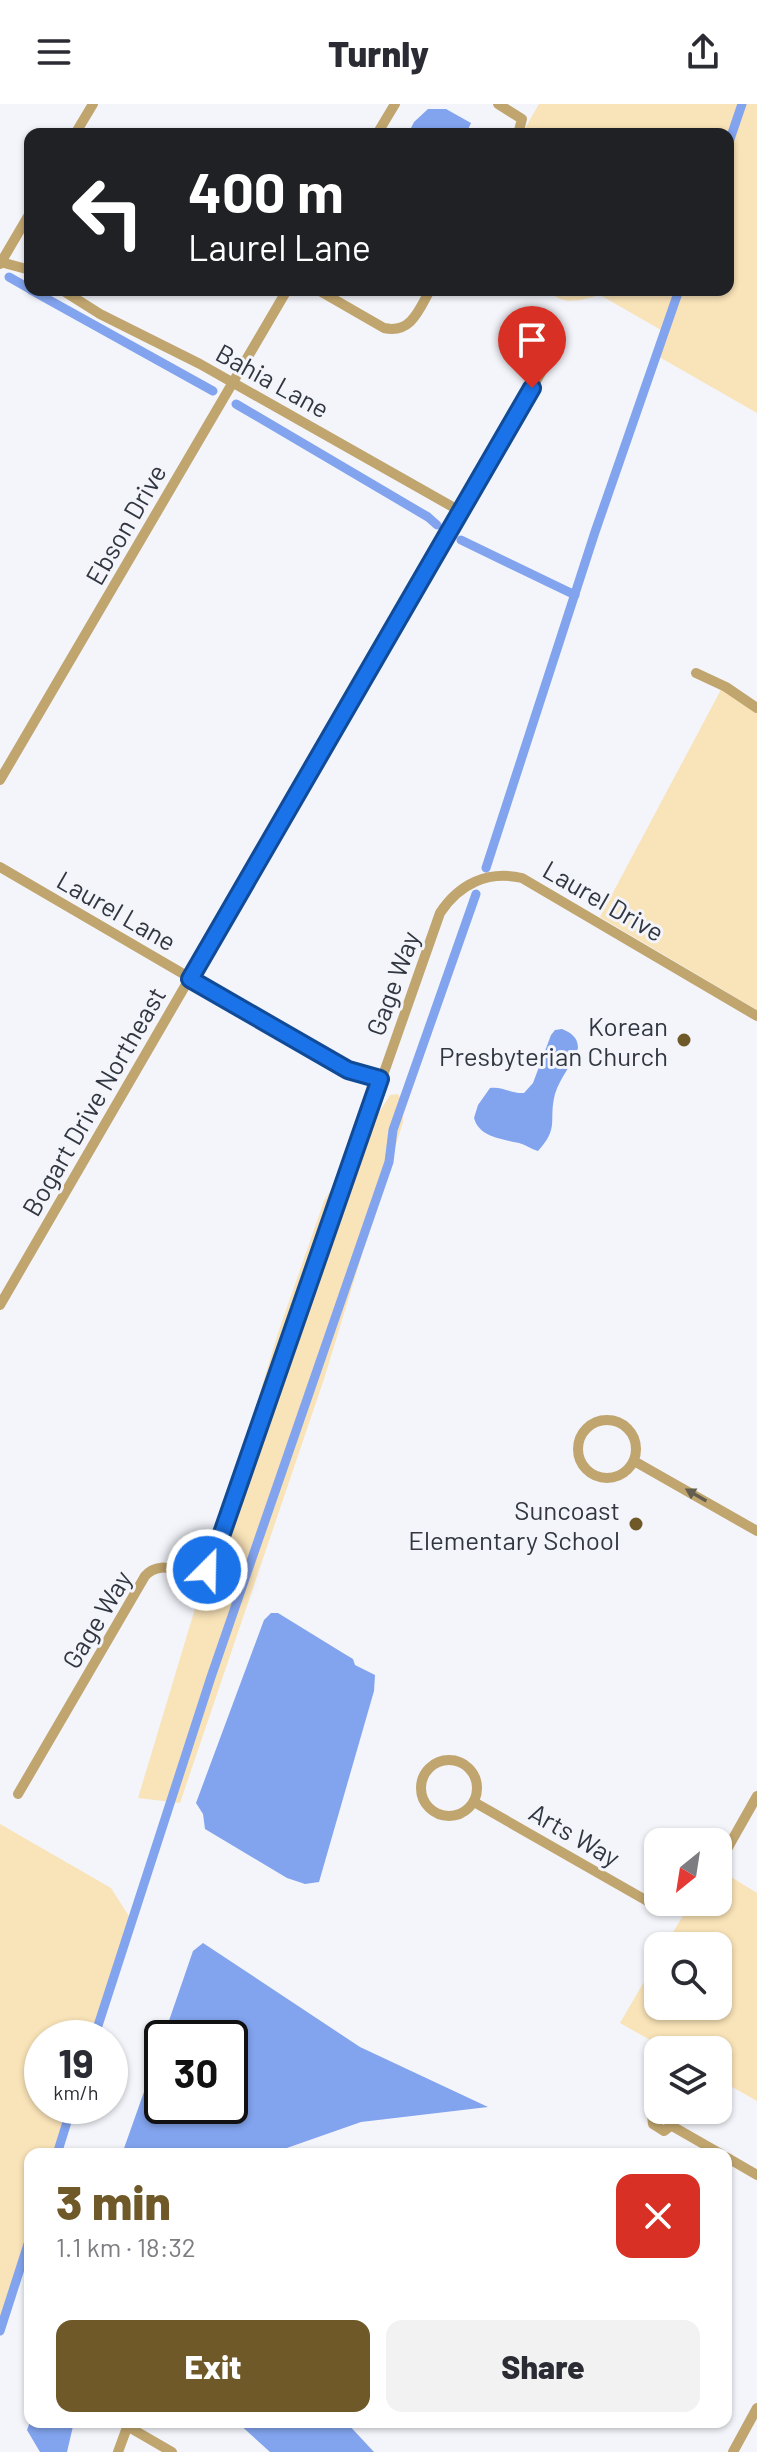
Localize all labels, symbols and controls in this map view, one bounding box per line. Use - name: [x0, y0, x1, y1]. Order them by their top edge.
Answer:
- icon: menu: [32, 30, 76, 74]
- icon: share: [681, 30, 725, 74]
- text: Turnly: [328, 31, 429, 74]
- text: 400 m: [188, 157, 344, 224]
- icon: left: [56, 160, 160, 264]
- text: Laurel Lane: [188, 225, 371, 268]
- pin: [498, 306, 566, 388]
- icon: arrive: [510, 318, 554, 362]
- street label: Bahia Lane: [211, 336, 335, 424]
- street label: Ebson Drive: [78, 458, 172, 590]
- street label: Laurel Drive: [538, 853, 670, 947]
- street label: Laurel Lane: [52, 864, 182, 956]
- street label: Gage Way: [359, 927, 425, 1039]
- street label: Bogart Drive Northeast: [15, 981, 171, 1221]
- place label: Korean Presbyterian Church: [439, 1010, 668, 1071]
- marker: Korean Presbyterian Church: [675, 1031, 693, 1049]
- one-way arrow: [684, 1489, 707, 1502]
- place label: Suncoast Elementary School: [408, 1494, 620, 1555]
- marker: Suncoast Elementary School: [627, 1515, 645, 1533]
- position arrow: [165, 1528, 249, 1612]
- street label: Gage Way: [55, 1564, 137, 1674]
- street label: Arts Way: [524, 1796, 626, 1872]
- north arrow: [644, 1828, 732, 1916]
- map controls: [644, 1828, 732, 2124]
- button: search: [644, 1932, 732, 2020]
- speed limit sign: 30: [144, 2020, 248, 2124]
- button: layers: [644, 2036, 732, 2124]
- text: 19: [58, 2038, 94, 2086]
- text: km/h: [53, 2080, 99, 2104]
- text: 3 min: [56, 2172, 171, 2230]
- button: close: [616, 2174, 700, 2258]
- text: 1.1 km · 18:32: [56, 2231, 196, 2262]
- button: Exit: [56, 2320, 370, 2412]
- button: Share: [386, 2320, 700, 2412]

